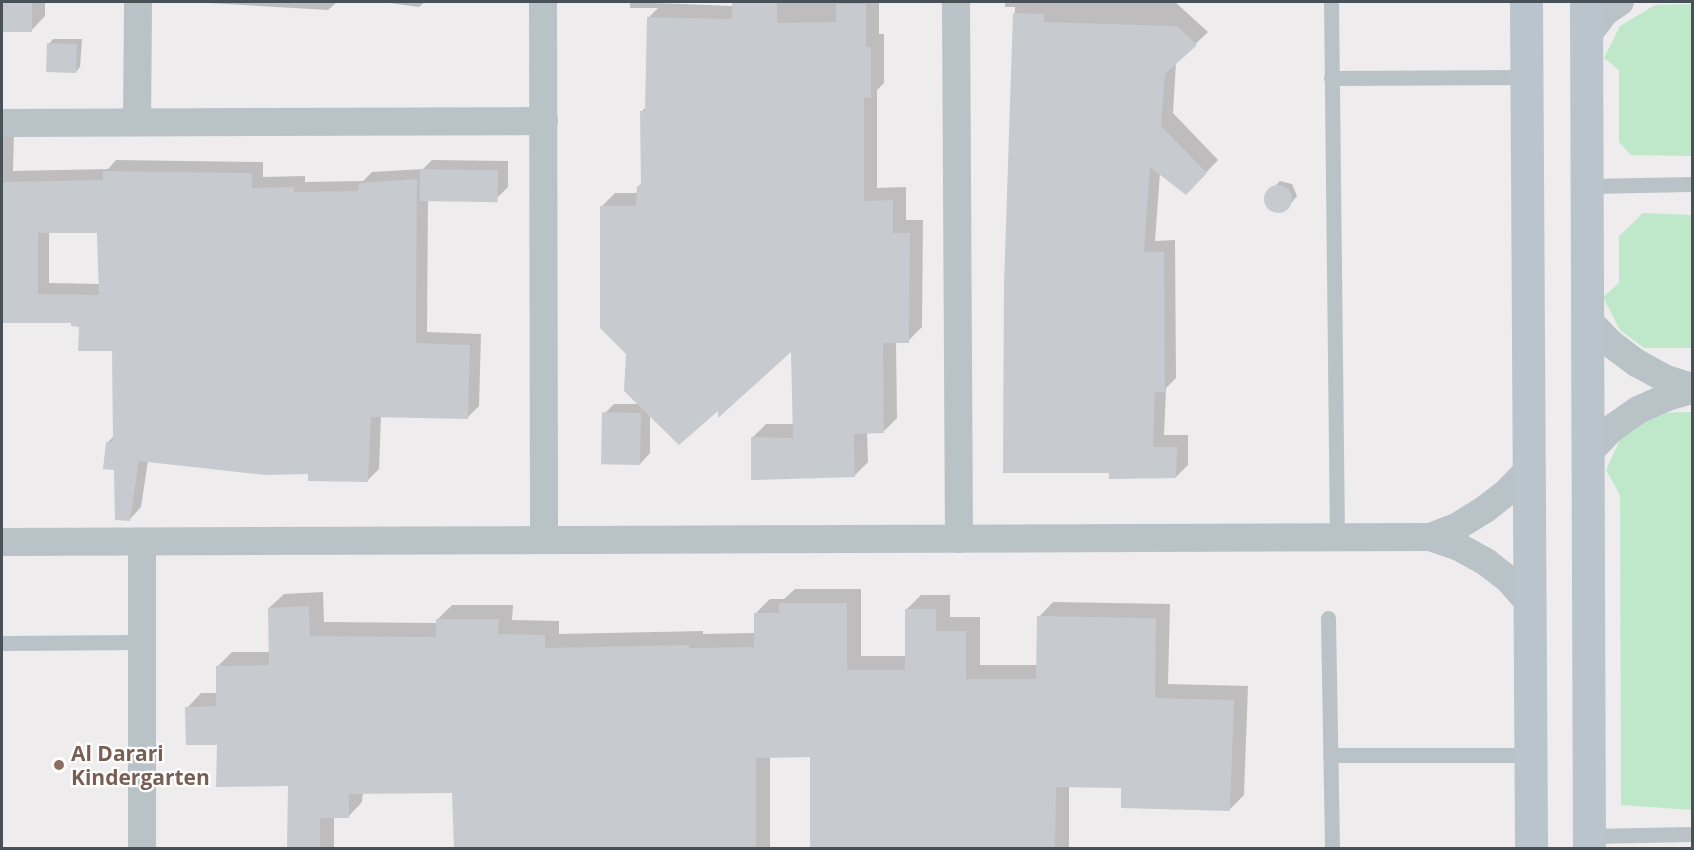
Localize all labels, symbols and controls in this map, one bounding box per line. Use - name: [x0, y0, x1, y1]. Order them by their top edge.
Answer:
- place label: Al Darari Kindergarten: [71, 740, 210, 790]
- marker: Al Darari Kindergarten: [52, 758, 66, 772]

